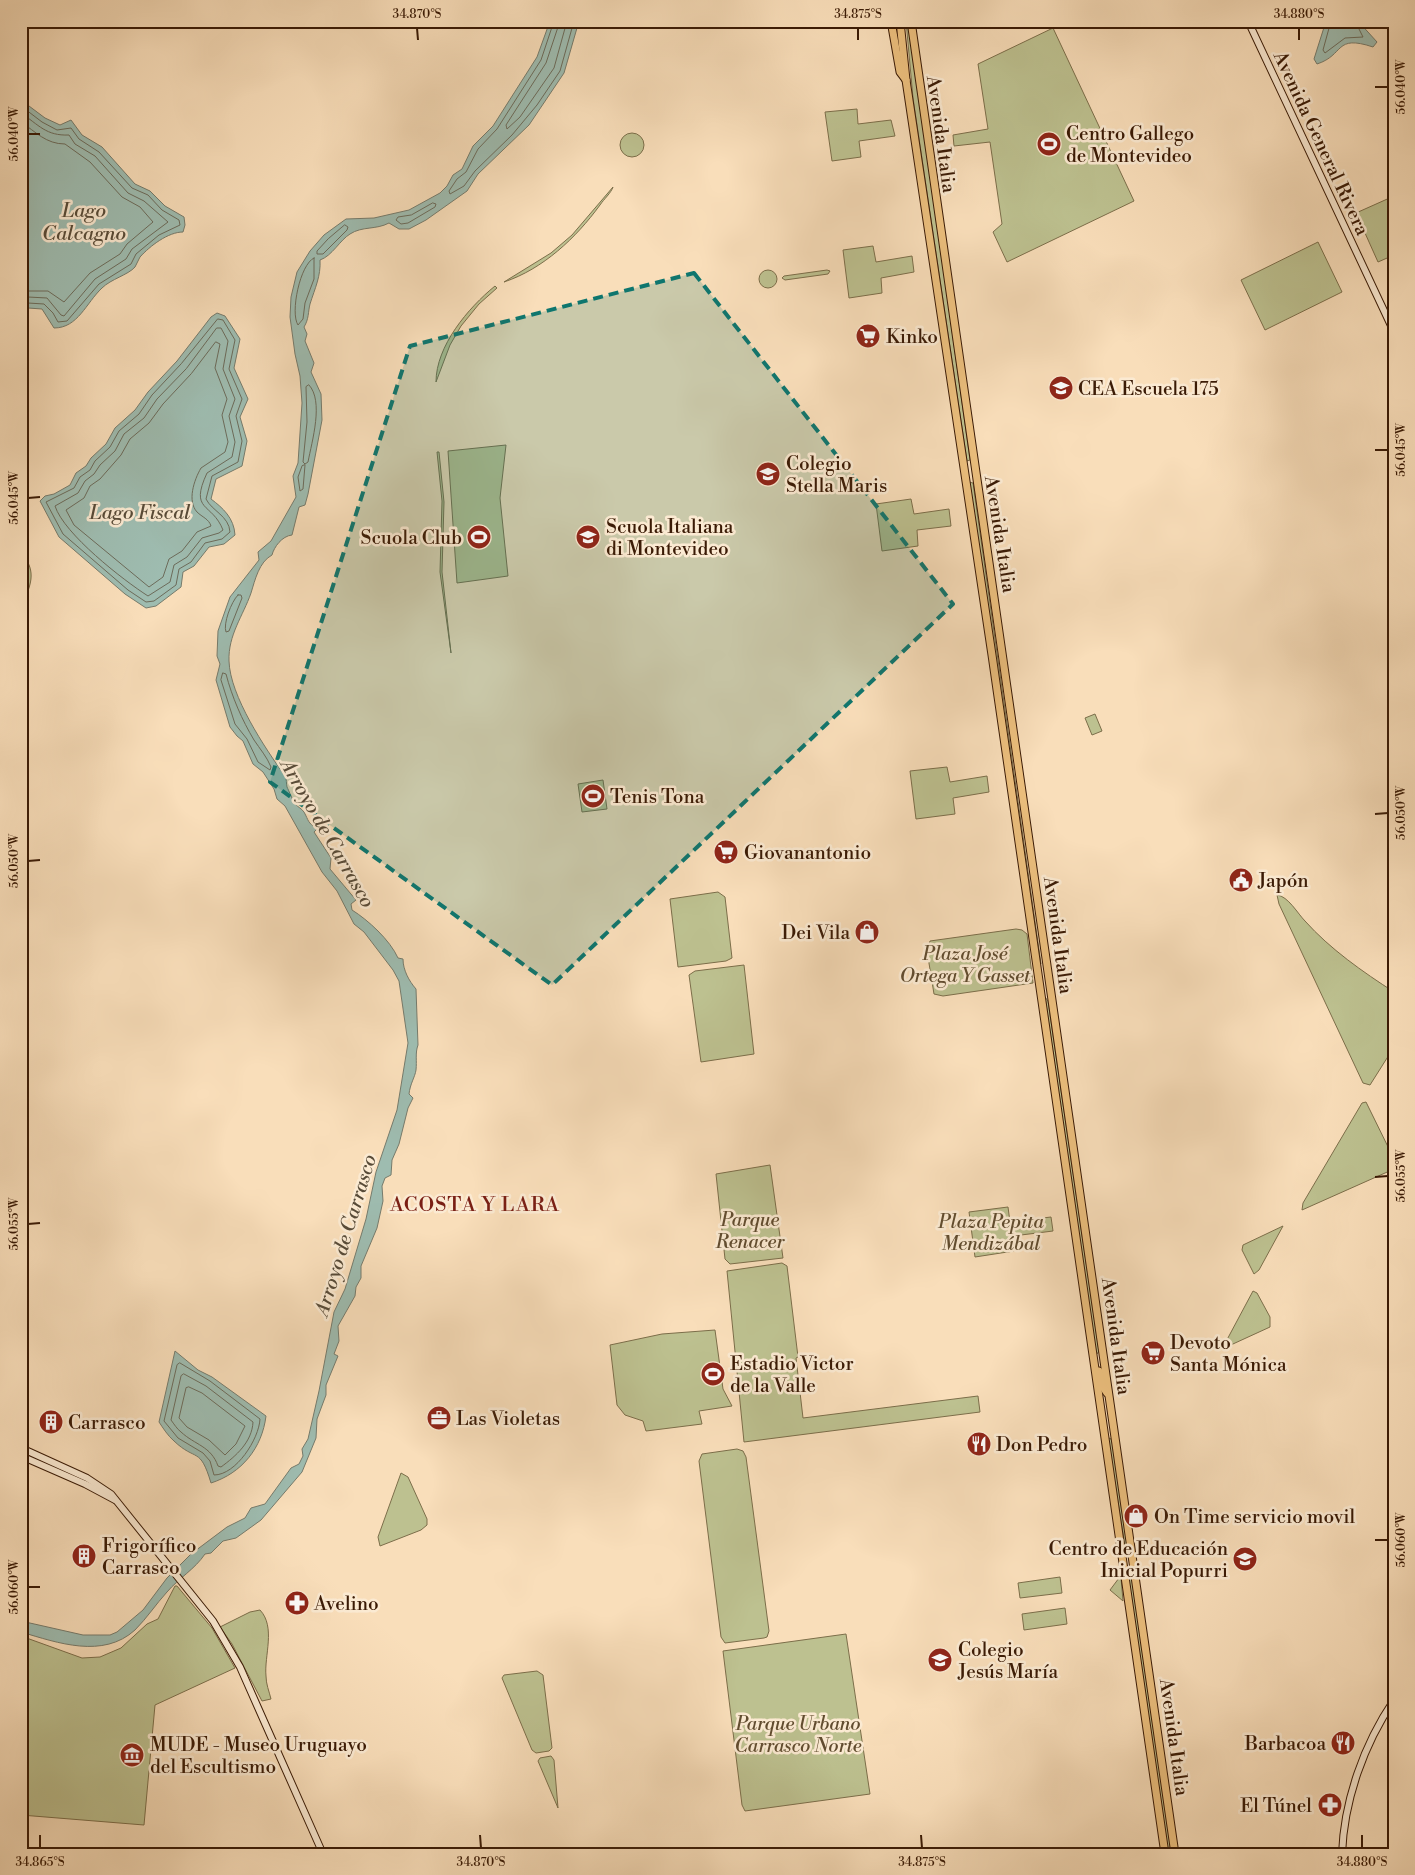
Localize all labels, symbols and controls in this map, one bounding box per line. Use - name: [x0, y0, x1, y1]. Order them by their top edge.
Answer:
- text: 34.870°S: [393, 7, 442, 22]
- text: 34.875°S: [834, 7, 882, 22]
- text: 34.880°S: [1274, 7, 1324, 22]
- street label: Avenida General Rivera: [1267, 47, 1374, 240]
- text: 56.040°W: [1394, 58, 1409, 114]
- street label: Avenida Italia: [921, 73, 961, 195]
- text: 56.040°W: [7, 105, 22, 161]
- place label: Centro Gallego de Montevideo: [1066, 122, 1194, 168]
- sports icon: Centro Gallego de Montevideo: [1036, 131, 1062, 157]
- water label: Lago Calcagno: [42, 199, 126, 247]
- supermarket icon: Kinko: [855, 323, 881, 349]
- place label: Kinko: [886, 325, 938, 349]
- school or university icon: CEA Escuela 175: [1048, 375, 1074, 401]
- place label: CEA Escuela 175: [1078, 377, 1219, 401]
- text: 56.045°W: [1394, 422, 1409, 477]
- place label: Colegio Stella Maris: [786, 452, 887, 498]
- school or university icon: Colegio Stella Maris: [755, 461, 781, 487]
- text: 56.045°W: [7, 470, 22, 525]
- street label: Avenida Italia: [979, 473, 1021, 595]
- water label: Lago Fiscal: [89, 501, 191, 526]
- place label: Scuola Italiana di Montevideo: [606, 515, 734, 561]
- sports icon: Scuola Club: [466, 524, 492, 550]
- school or university icon: Scuola Italiana di Montevideo: [575, 524, 601, 550]
- place label: Scuola Club: [361, 526, 462, 550]
- water label: Arroyo de Carrasco: [273, 753, 379, 913]
- sports icon: Tenis Tona: [580, 783, 606, 809]
- place label: Tenis Tona: [610, 785, 705, 809]
- text: 56.050°W: [1394, 785, 1409, 840]
- text: 56.050°W: [7, 833, 22, 888]
- supermarket icon: Giovanantonio: [713, 839, 739, 865]
- place label: Giovanantonio: [744, 841, 871, 865]
- public building icon: Japón: [1228, 867, 1254, 893]
- place label: Japón: [1257, 869, 1309, 893]
- street label: Avenida Italia: [1038, 874, 1078, 996]
- shop icon: Dei Vila: [854, 919, 880, 945]
- place label: Dei Vila: [781, 921, 850, 945]
- park label: Plaza José Ortega Y Gasset: [900, 942, 1031, 988]
- text: 56.055°W: [1394, 1148, 1409, 1203]
- water label: Arroyo de Carrasco: [309, 1152, 383, 1321]
- district label: ACOSTA Y LARA: [389, 1193, 560, 1218]
- text: 56.055°W: [7, 1196, 22, 1251]
- park label: Parque Renacer: [714, 1208, 785, 1254]
- park label: Plaza Pepita Mendizábal: [937, 1210, 1044, 1256]
- street label: Avenida Italia: [1096, 1275, 1136, 1397]
- place label: Devoto Santa Mónica: [1170, 1331, 1287, 1377]
- supermarket icon: Devoto Santa Mónica: [1140, 1340, 1166, 1366]
- place label: Estadio Victor de la Valle: [730, 1352, 854, 1398]
- sports icon: Estadio Victor de la Valle: [700, 1361, 726, 1387]
- office icon: Las Violetas: [426, 1405, 452, 1431]
- place label: Las Violetas: [456, 1407, 560, 1431]
- building icon: Carrasco: [38, 1409, 64, 1435]
- place label: Carrasco: [68, 1411, 146, 1435]
- restaurant icon: Don Pedro: [966, 1431, 992, 1457]
- place label: Don Pedro: [996, 1433, 1088, 1457]
- shop icon: On Time servicio movil: [1123, 1503, 1149, 1529]
- place label: On Time servicio movil: [1154, 1505, 1356, 1529]
- text: 56.060°W: [1394, 1511, 1409, 1568]
- place label: Frigorífico Carrasco: [102, 1534, 196, 1580]
- place label: Centro de Educación Inicial Popurri: [1049, 1537, 1228, 1583]
- building icon: Frigorífico Carrasco: [71, 1543, 97, 1569]
- school or university icon: Centro de Educación Inicial Popurri: [1232, 1546, 1258, 1572]
- text: 56.060°W: [7, 1558, 22, 1615]
- pharmacy icon: Avelino: [284, 1590, 310, 1616]
- place label: Avelino: [313, 1592, 379, 1616]
- place label: Colegio Jesús María: [957, 1638, 1058, 1684]
- school or university icon: Colegio Jesús María: [927, 1647, 953, 1673]
- street label: Avenida Italia: [1154, 1676, 1194, 1798]
- park label: Parque Urbano Carrasco Norte: [734, 1712, 862, 1758]
- restaurant icon: Barbacoa: [1330, 1730, 1356, 1756]
- place label: Barbacoa: [1244, 1732, 1326, 1756]
- place label: MUDE - Museo Uruguayo del Escultismo: [150, 1733, 367, 1779]
- museum icon: MUDE - Museo Uruguayo del Escultismo: [119, 1742, 145, 1768]
- pharmacy icon: El Túnel: [1317, 1792, 1343, 1818]
- place label: El Túnel: [1240, 1794, 1312, 1818]
- text: 34.865°S: [15, 1855, 65, 1870]
- text: 34.870°S: [457, 1855, 506, 1870]
- text: 34.875°S: [898, 1855, 946, 1870]
- text: 34.880°S: [1337, 1855, 1387, 1870]

